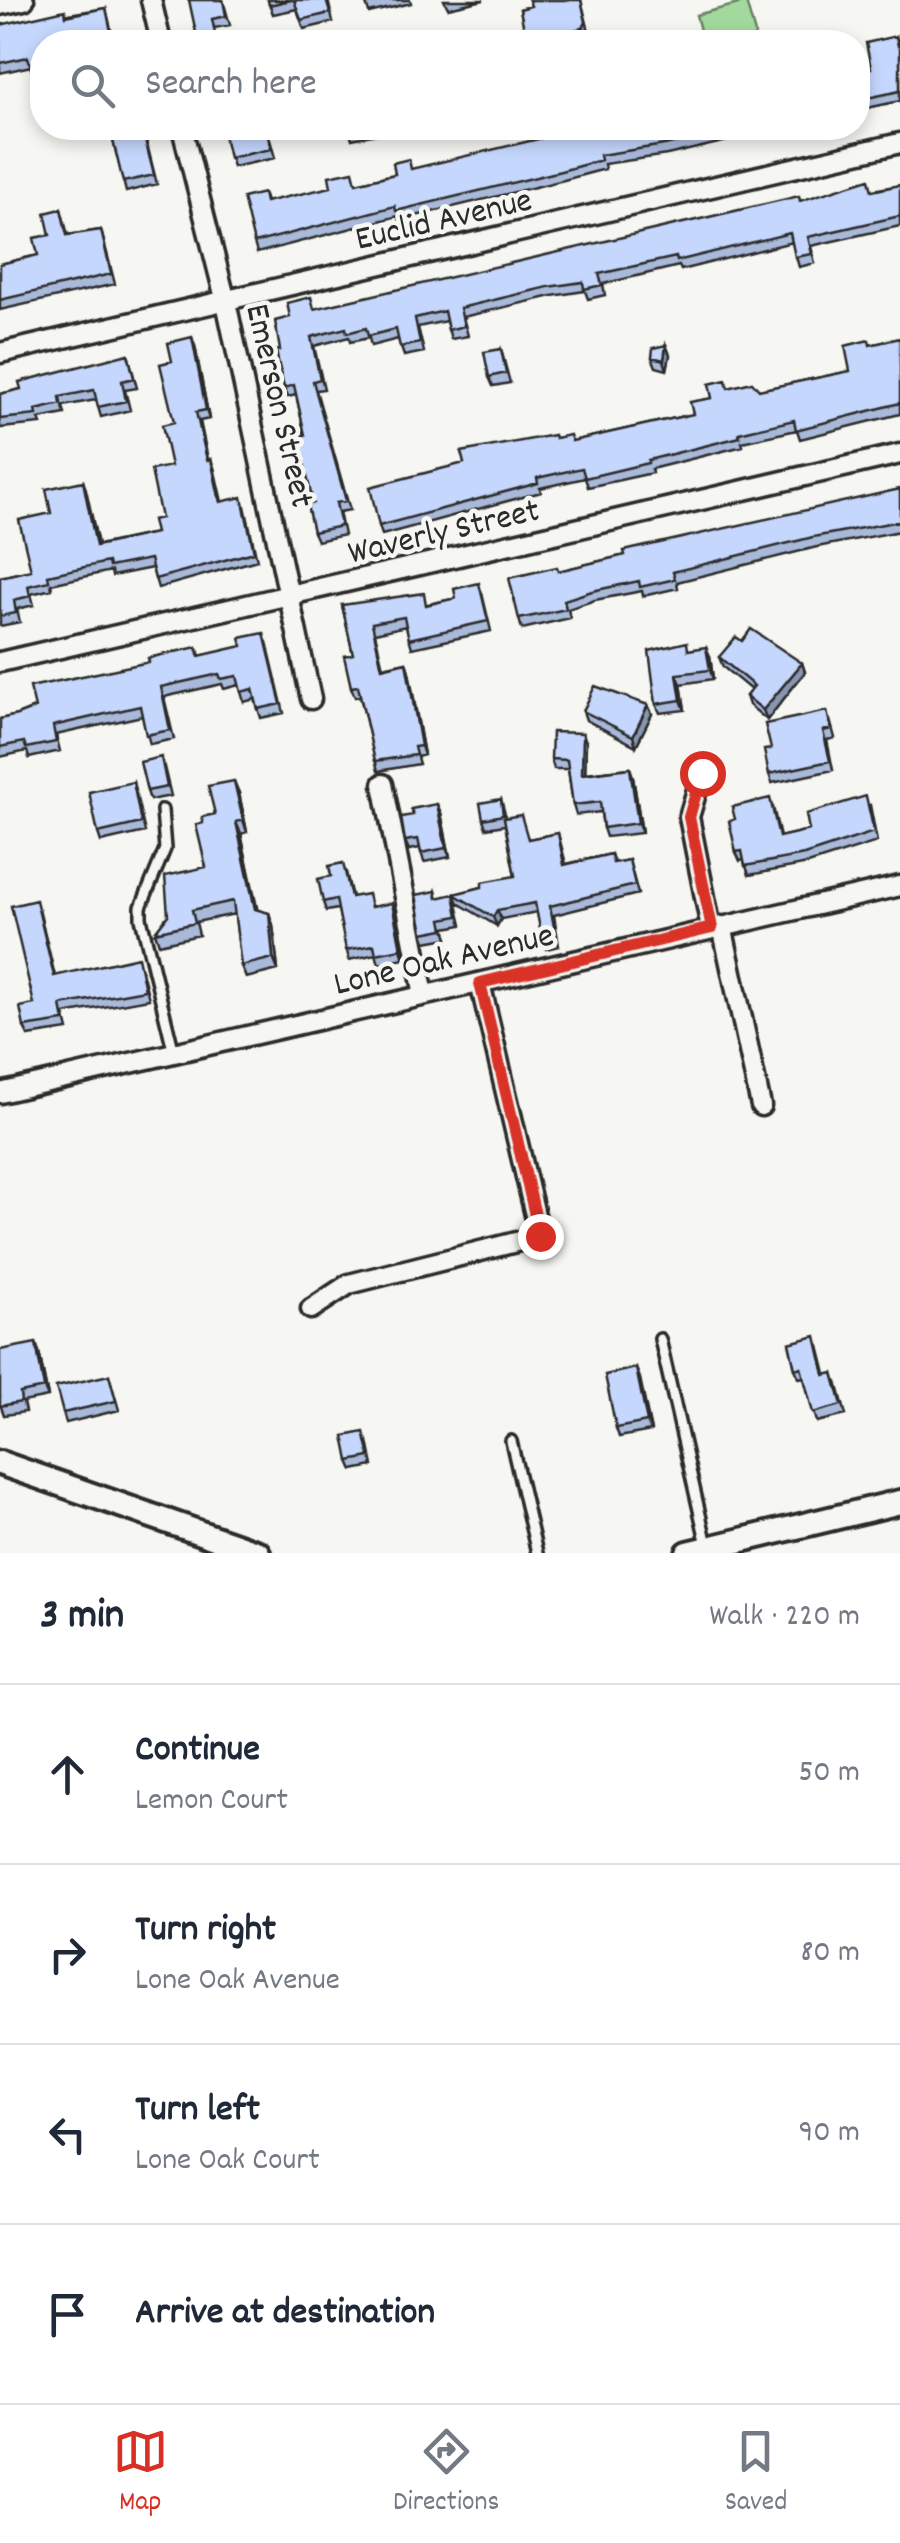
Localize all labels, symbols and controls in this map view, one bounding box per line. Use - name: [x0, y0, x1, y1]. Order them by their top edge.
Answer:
- search box: [30, 30, 870, 140]
- icon: search: [65, 58, 120, 113]
- text: Search here: [145, 58, 317, 113]
- street label: Euclid Avenue: [351, 177, 537, 266]
- street label: Emerson Street: [229, 299, 325, 513]
- street label: Waverly Street: [343, 488, 545, 580]
- route start: [680, 751, 726, 797]
- street label: Lone Oak Avenue: [329, 912, 559, 1011]
- route end: [518, 1214, 564, 1260]
- text: 3 min: [40, 1588, 124, 1648]
- text: Walk · 220 m: [709, 1595, 860, 1641]
- text: Continue: [135, 1724, 260, 1779]
- icon: ahead: [40, 1747, 95, 1802]
- text: 50 m: [798, 1751, 860, 1797]
- text: Lemon Court: [135, 1779, 288, 1825]
- text: Turn right: [135, 1904, 276, 1959]
- icon: right: [40, 1927, 95, 1982]
- text: 80 m: [800, 1931, 860, 1977]
- text: Lone Oak Avenue: [135, 1959, 340, 2005]
- text: Turn left: [135, 2084, 260, 2139]
- icon: left: [40, 2107, 95, 2162]
- text: 90 m: [799, 2111, 860, 2157]
- text: Lone Oak Court: [135, 2139, 320, 2185]
- icon: arrive: [40, 2287, 95, 2342]
- text: Arrive at destination: [135, 2287, 435, 2342]
- tab: Map: [113, 2424, 168, 2524]
- tab: Directions: [393, 2424, 499, 2524]
- tab: Saved: [725, 2424, 787, 2524]

